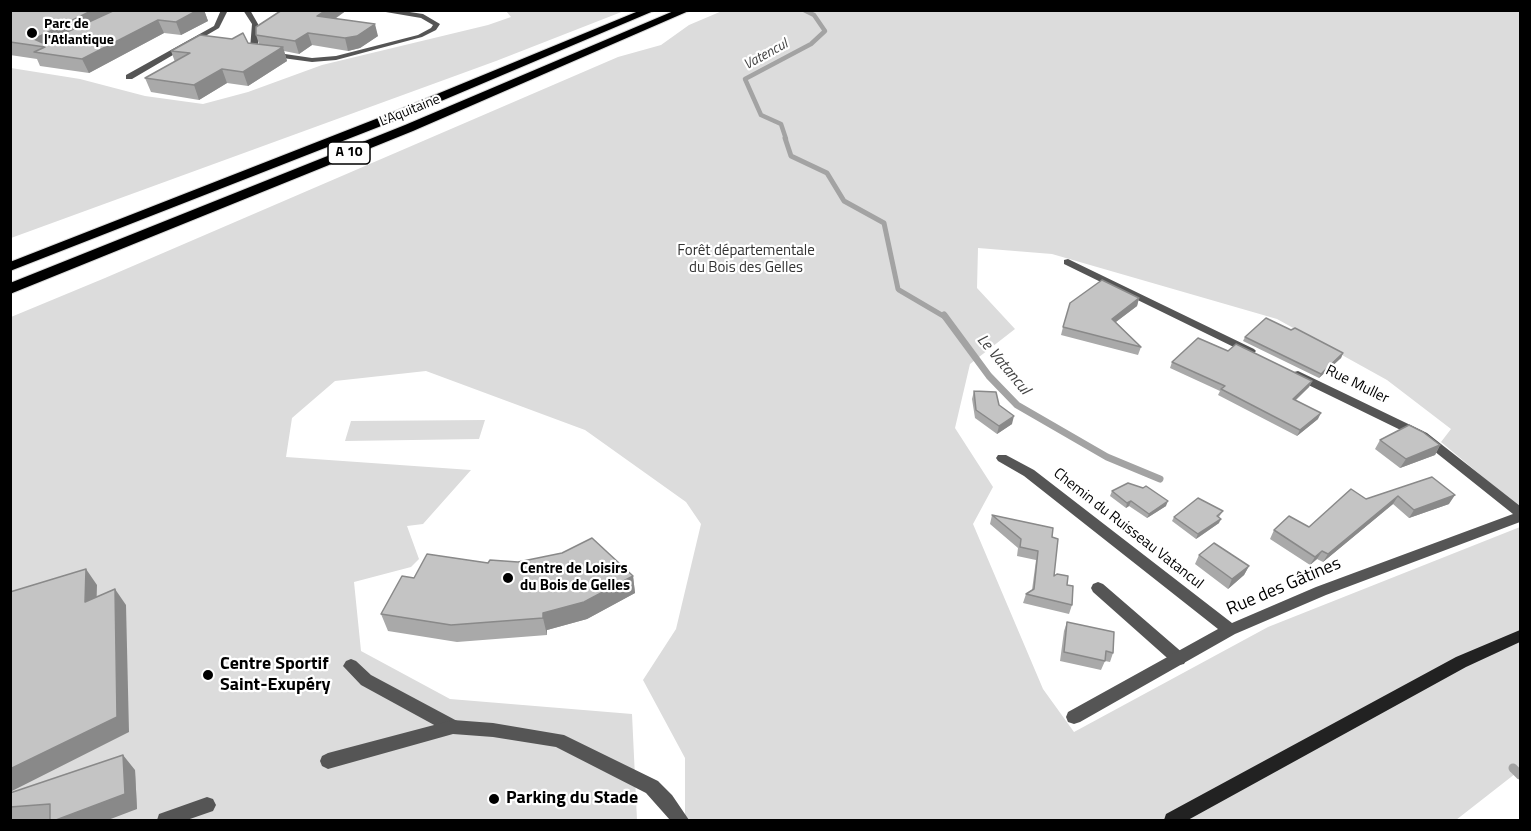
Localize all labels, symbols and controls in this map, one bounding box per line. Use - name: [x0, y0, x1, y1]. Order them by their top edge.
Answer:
- place label: Parc de l'Atlantique: [44, 17, 114, 50]
- marker: Parc de l'Atlantique: [25, 26, 39, 40]
- water label: Vatencul: [741, 36, 791, 74]
- street label: L'Aquitaine: [377, 91, 443, 131]
- road number: A 10: [328, 142, 370, 164]
- park label: Forêt départementale du Bois des Gelles: [677, 242, 815, 277]
- water label: Le Vatancul: [972, 331, 1034, 399]
- street label: Rue Muller: [1322, 362, 1392, 408]
- street label: Chemin du Ruisseau Vatancul: [1049, 465, 1207, 593]
- street label: Rue des Gâtines: [1224, 553, 1344, 621]
- place label: Centre de Loisirs du Bois de Gelles: [520, 560, 630, 595]
- marker: Centre de Loisirs du Bois de Gelles: [501, 571, 515, 585]
- place label: Centre Sportif Saint-Exupéry: [220, 654, 331, 696]
- marker: Centre Sportif Saint-Exupéry: [201, 668, 215, 682]
- place label: Parking du Stade: [506, 788, 638, 810]
- marker: Parking du Stade: [487, 792, 501, 806]

